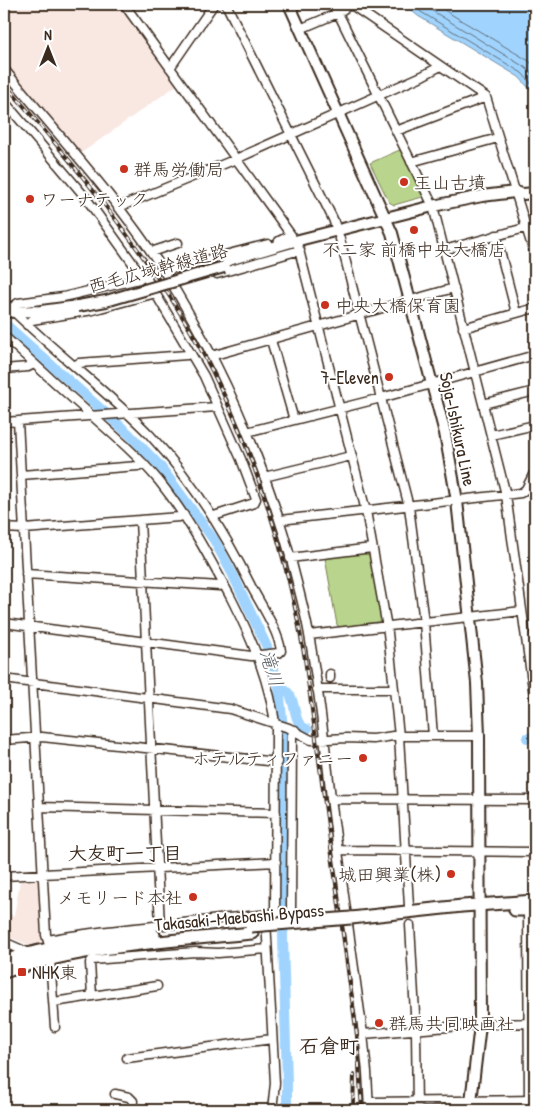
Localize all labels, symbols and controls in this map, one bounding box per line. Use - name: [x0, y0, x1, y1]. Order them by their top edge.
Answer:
- north arrow: [22, 22, 72, 72]
- text: N: [44, 25, 52, 44]
- place label: 群馬労働局: [134, 157, 224, 182]
- marker: 群馬労働局: [118, 163, 130, 175]
- place label: 王山古墳: [414, 170, 486, 195]
- marker: 王山古墳: [398, 176, 410, 188]
- place label: ワーナテック: [40, 187, 148, 212]
- marker: ワーナテック: [24, 193, 36, 205]
- marker: 不二家 前橋中央大橋店: [408, 224, 420, 236]
- street label: 西毛広域幹線道路: [85, 237, 231, 299]
- place label: 不二家 前橋中央大橋店: [322, 237, 506, 262]
- place label: 中央大橋保育園: [335, 293, 461, 318]
- marker: 中央大橋保育園: [319, 299, 331, 311]
- place label: 7-Eleven: [320, 365, 379, 390]
- street label: Soja-Ishikura Line: [434, 370, 482, 488]
- marker: 7-Eleven: [383, 371, 395, 383]
- water label: 滝川: [254, 646, 290, 690]
- place label: ホテルティファニー: [192, 746, 353, 771]
- marker: ホテルティファニー: [357, 752, 369, 764]
- district label: 大友町一丁目: [68, 840, 182, 866]
- place label: 城田興業(株): [338, 862, 441, 887]
- marker: 城田興業(株): [445, 868, 457, 880]
- place label: メモリード本社: [57, 885, 183, 910]
- marker: メモリード本社: [187, 891, 199, 903]
- street label: Takasaki-Maebashi Bypass: [153, 897, 325, 937]
- place label: NHK東: [32, 960, 77, 985]
- marker: NHK東: [16, 966, 28, 978]
- place label: 群馬共同映画社: [389, 1011, 515, 1036]
- marker: 群馬共同映画社: [373, 1017, 385, 1029]
- district label: 石倉町: [299, 1032, 359, 1059]

